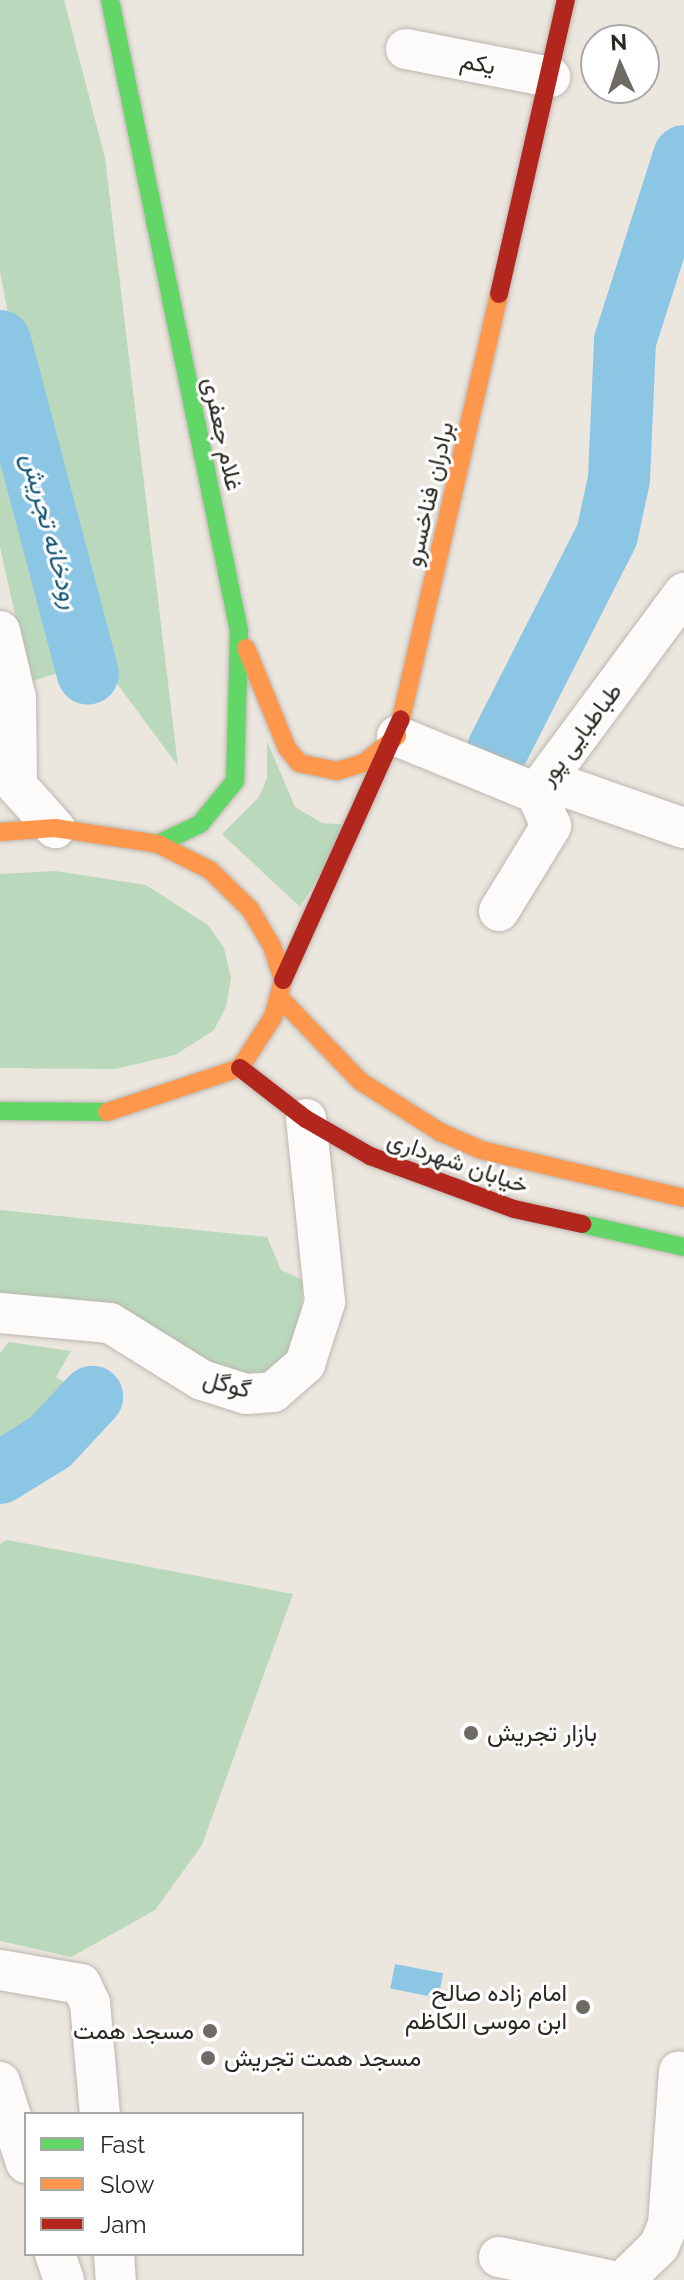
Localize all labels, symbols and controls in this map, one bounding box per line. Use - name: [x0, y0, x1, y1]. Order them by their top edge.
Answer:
- north arrow: [580, 24, 660, 104]
- text: N: [610, 29, 628, 55]
- street label: یکم: [458, 46, 498, 80]
- street label: غلام جعفری: [197, 375, 249, 493]
- street label: برادران فناخسرو: [398, 419, 460, 569]
- water label: رودخانه تجریش: [14, 450, 86, 612]
- street label: طباطبایی پور: [532, 677, 628, 791]
- street label: خیابان شهرداری: [384, 1124, 532, 1200]
- street label: گوگل: [200, 1364, 254, 1404]
- place label: بازار تجریش: [487, 1719, 597, 1747]
- marker: بازار تجریش: [462, 1724, 480, 1742]
- place label: امام زاده صالح ابن موسى الكاظم: [405, 1979, 567, 2035]
- marker: امام زاده صالح ابن موسى الكاظم: [574, 1998, 592, 2016]
- place label: مسجد همت: [73, 2017, 194, 2045]
- marker: مسجد همت: [201, 2022, 219, 2040]
- place label: مسجد همت تجریش: [224, 2044, 421, 2072]
- marker: مسجد همت تجریش: [199, 2049, 217, 2067]
- legend: [24, 2112, 304, 2256]
- text: Fast: [100, 2130, 145, 2159]
- text: Slow: [100, 2170, 154, 2199]
- text: Jam: [100, 2210, 146, 2239]

